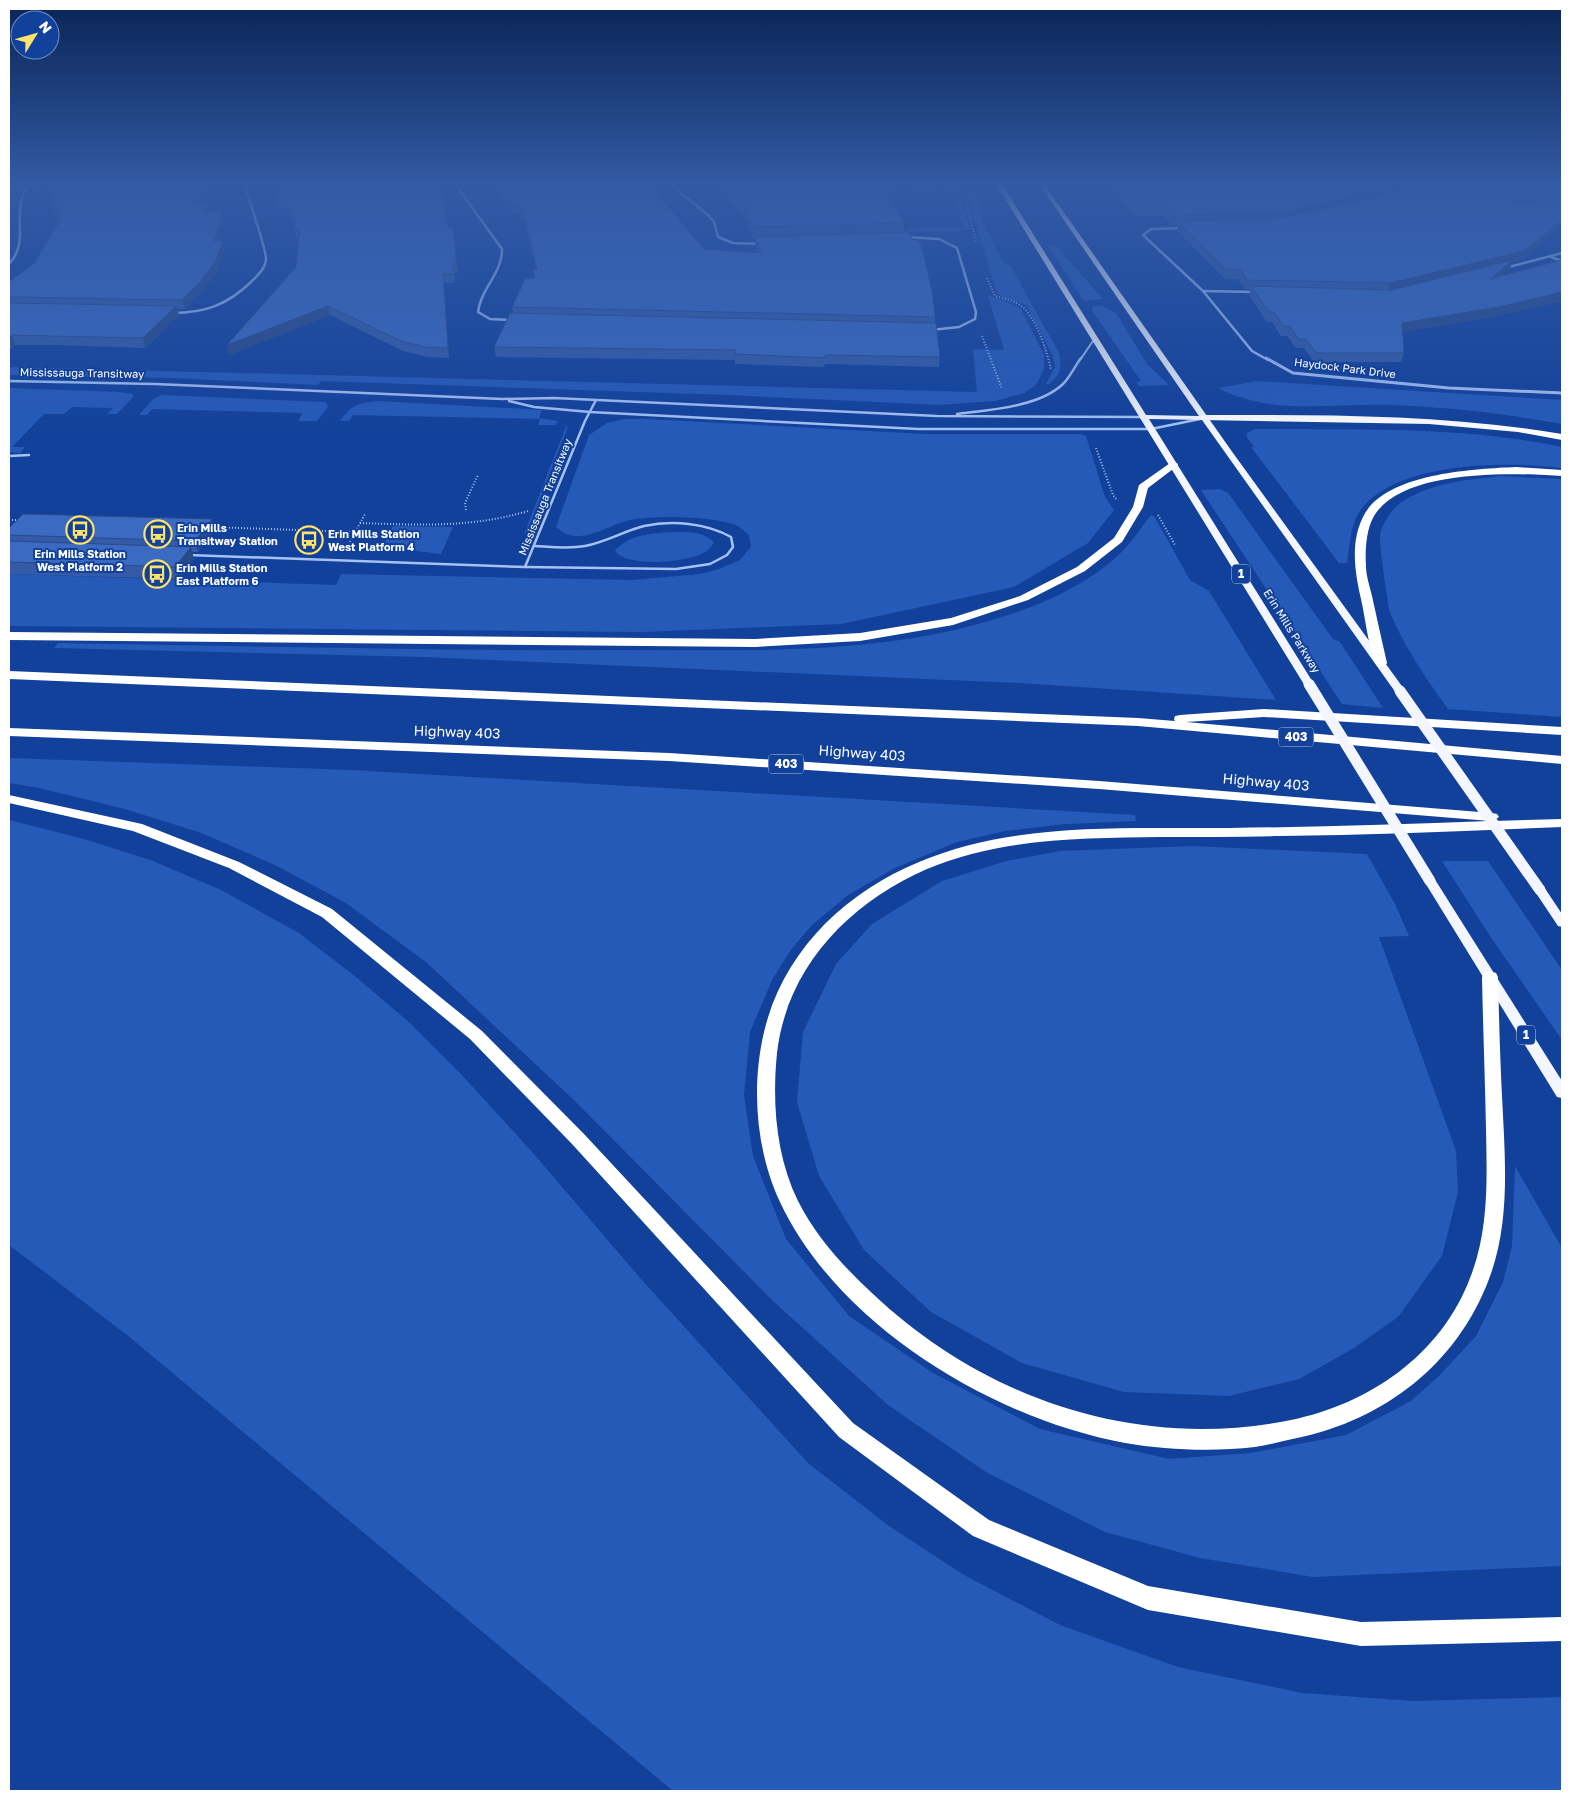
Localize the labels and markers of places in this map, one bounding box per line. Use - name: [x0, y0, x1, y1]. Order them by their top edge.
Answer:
- bus stop icon: Erin Mills Station West Platform 2: [65, 515, 95, 545]
- bus stop icon: Erin Mills Transitway Station: [143, 519, 173, 549]
- place label: Erin Mills Transitway Station: [177, 521, 278, 547]
- bus stop icon: Erin Mills Station West Platform 4: [294, 525, 324, 555]
- place label: Erin Mills Station West Platform 4: [328, 527, 420, 553]
- place label: Erin Mills Station West Platform 2: [34, 547, 126, 573]
- bus stop icon: Erin Mills Station East Platform 6: [142, 559, 172, 589]
- place label: Erin Mills Station East Platform 6: [176, 561, 268, 587]

